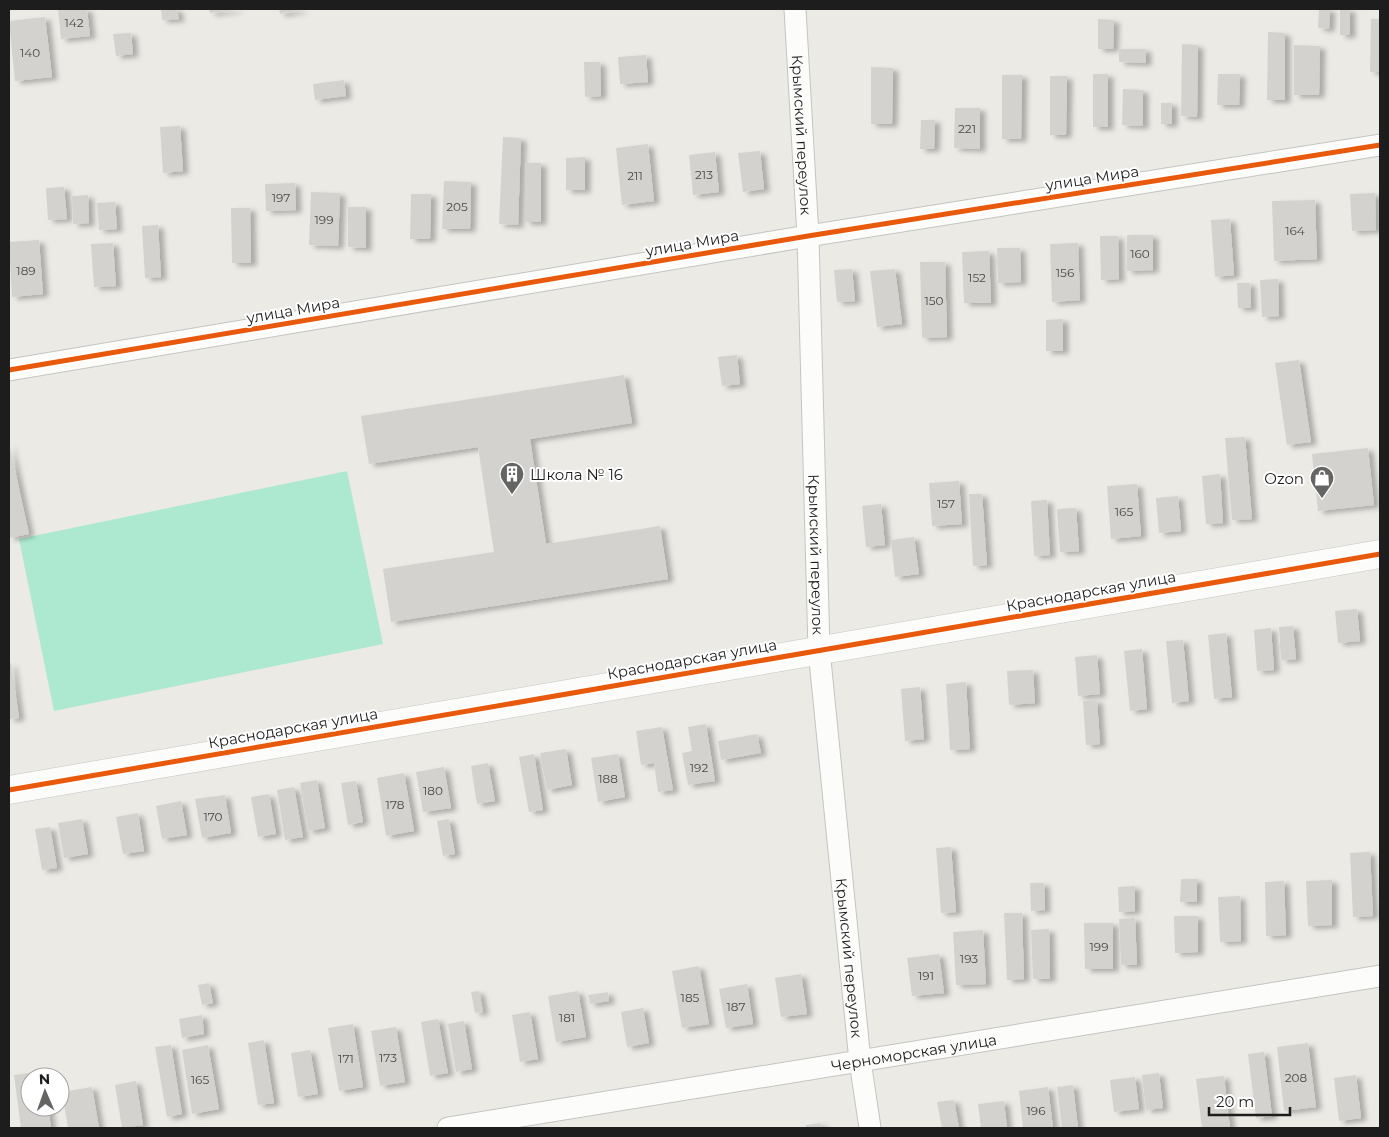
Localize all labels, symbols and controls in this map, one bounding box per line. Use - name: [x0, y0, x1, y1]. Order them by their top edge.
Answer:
- house number: 142: [64, 15, 84, 30]
- house number: 140: [20, 45, 40, 60]
- street label: Крымский переулок: [788, 54, 816, 216]
- house number: 221: [958, 121, 976, 136]
- street label: улица Мира: [1043, 161, 1140, 195]
- house number: 213: [695, 167, 713, 182]
- house number: 211: [627, 168, 643, 183]
- house number: 197: [272, 190, 290, 205]
- house number: 205: [446, 199, 468, 214]
- house number: 199: [315, 212, 333, 227]
- house number: 164: [1285, 223, 1305, 238]
- street label: улица Мира: [643, 225, 740, 261]
- house number: 160: [1130, 246, 1150, 261]
- house number: 189: [16, 263, 36, 278]
- house number: 156: [1056, 265, 1074, 280]
- house number: 152: [968, 270, 986, 285]
- street label: улица Мира: [244, 292, 341, 328]
- house number: 150: [924, 293, 944, 308]
- building icon: Школа № 16: [499, 461, 525, 495]
- place label: Школа № 16: [530, 465, 623, 484]
- shop icon: Ozon: [1309, 465, 1335, 499]
- place label: Ozon: [1264, 469, 1304, 488]
- street label: Крымский переулок: [805, 474, 828, 635]
- house number: 157: [937, 496, 955, 511]
- house number: 165: [1115, 504, 1133, 519]
- street label: Краснодарская улица: [1005, 567, 1177, 615]
- street label: Краснодарская улица: [606, 635, 778, 683]
- street label: Краснодарская улица: [207, 704, 379, 752]
- house number: 192: [690, 760, 708, 775]
- house number: 188: [598, 771, 618, 786]
- house number: 180: [423, 783, 443, 798]
- house number: 178: [386, 797, 405, 812]
- house number: 170: [203, 809, 223, 824]
- street label: Крымский переулок: [832, 877, 867, 1039]
- house number: 199: [1090, 939, 1108, 954]
- house number: 193: [960, 951, 978, 966]
- house number: 191: [918, 968, 934, 983]
- house number: 185: [681, 990, 700, 1005]
- house number: 187: [726, 999, 746, 1014]
- house number: 181: [559, 1010, 575, 1025]
- street label: Черноморская улица: [830, 1029, 998, 1075]
- house number: 173: [379, 1050, 397, 1065]
- house number: 171: [338, 1051, 354, 1066]
- north arrow: [20, 1067, 70, 1117]
- text: N: [39, 1070, 51, 1088]
- house number: 208: [1285, 1070, 1308, 1085]
- house number: 165: [191, 1072, 209, 1087]
- scale bar: [1209, 1084, 1290, 1116]
- text: 20 m: [1216, 1092, 1254, 1111]
- house number: 196: [1027, 1103, 1045, 1118]

